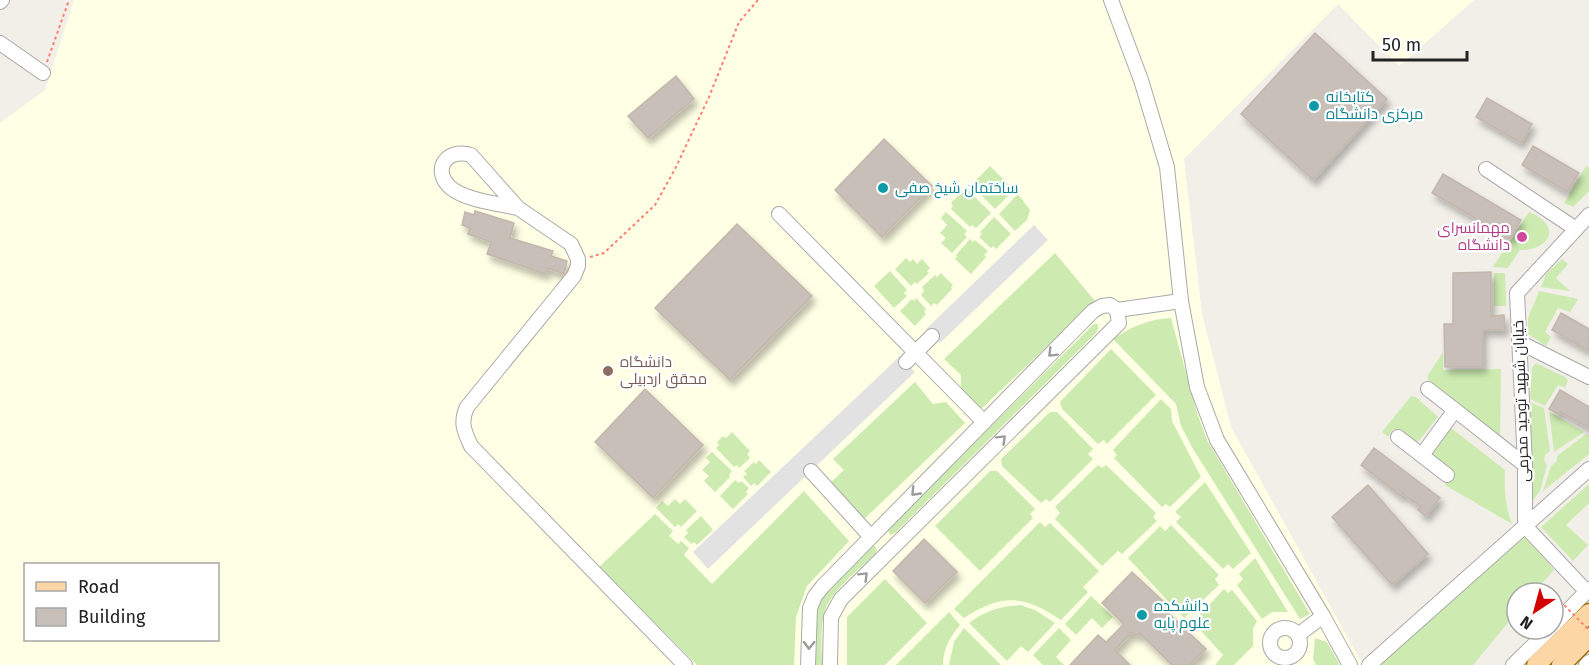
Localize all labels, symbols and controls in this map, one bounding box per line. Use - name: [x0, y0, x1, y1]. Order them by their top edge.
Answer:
- scale bar: [1373, 24, 1468, 62]
- text: 50 m: [1382, 34, 1421, 56]
- place label: کتابخانه مرکزی دانشگاه: [1326, 88, 1423, 124]
- marker: کتابخانه مرکزی دانشگاه: [1307, 99, 1321, 113]
- place label: ساختمان شیخ صفی: [895, 179, 1018, 199]
- marker: ساختمان شیخ صفی: [876, 181, 890, 195]
- place label: مهمانسرای دانشگاه: [1437, 219, 1510, 254]
- marker: مهمانسرای دانشگاه: [1515, 230, 1529, 244]
- street label: خیابان شهید توحید محرمی: [1509, 320, 1534, 482]
- one-way arrow: [1048, 346, 1059, 356]
- place label: دانشگاه محقق اردبیلی: [620, 353, 707, 389]
- marker: دانشگاه محقق اردبیلی: [601, 364, 615, 378]
- one-way arrow: [995, 436, 1006, 447]
- one-way arrow: [912, 485, 922, 496]
- legend: [24, 563, 219, 641]
- one-way arrow: [856, 573, 867, 584]
- text: Road: [78, 576, 120, 598]
- north arrow: [1505, 581, 1565, 641]
- place label: دانشکده علوم پایه: [1154, 597, 1211, 633]
- text: Building: [78, 606, 146, 628]
- marker: دانشکده علوم پایه: [1135, 608, 1149, 622]
- text: N: [1517, 612, 1536, 634]
- one-way arrow: [802, 641, 815, 650]

